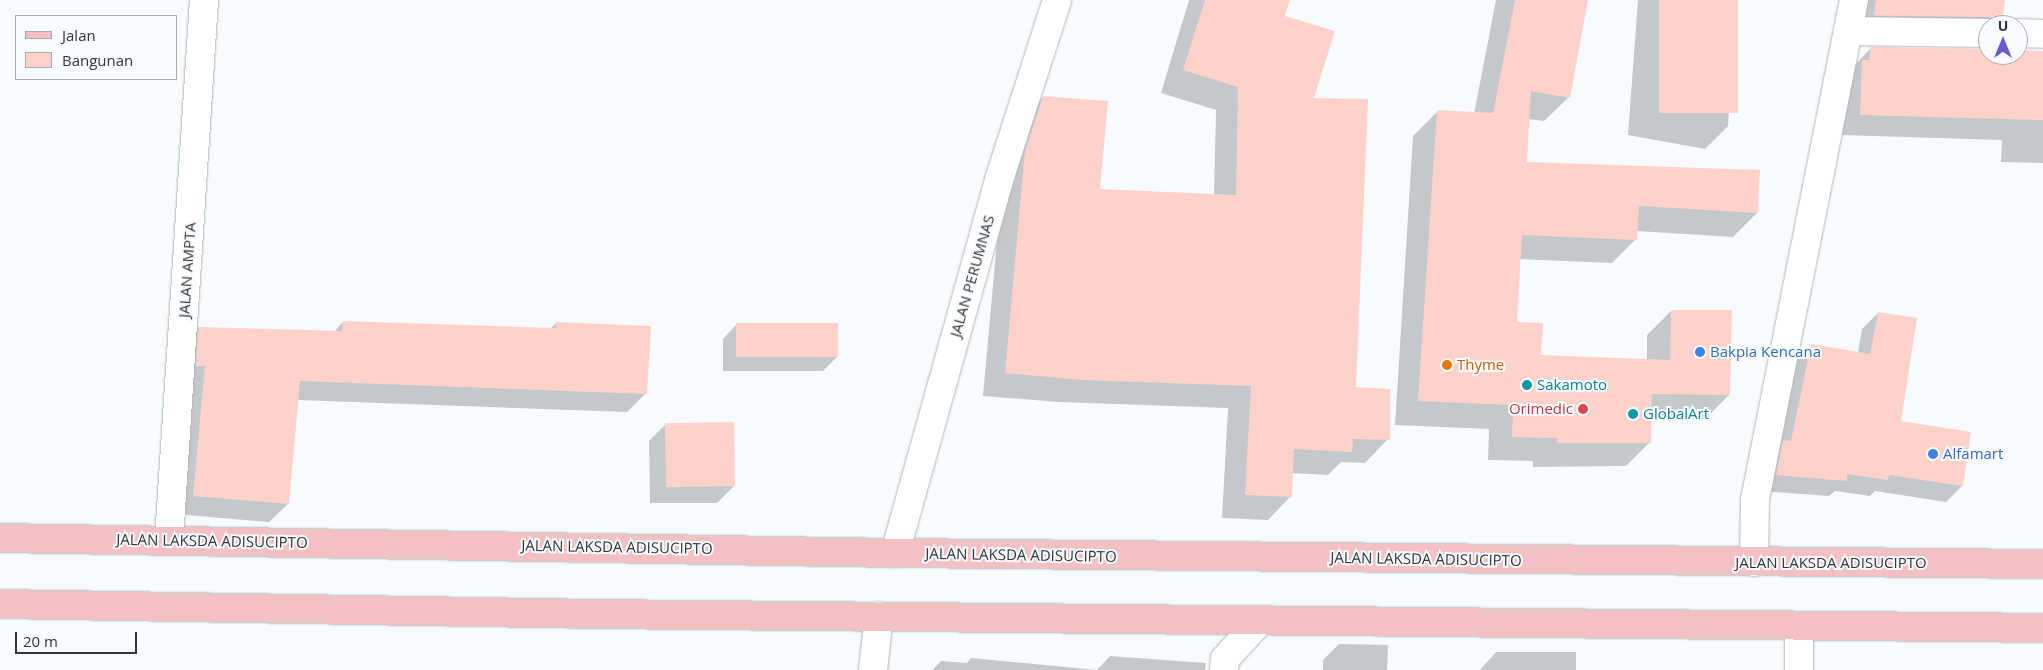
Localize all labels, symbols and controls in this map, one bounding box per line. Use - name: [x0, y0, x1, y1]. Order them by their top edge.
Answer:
- legend: [15, 15, 178, 80]
- north arrow: [1978, 15, 2028, 65]
- text: U: [1998, 16, 2008, 35]
- text: Jalan: [62, 25, 96, 45]
- text: Bangunan: [62, 50, 133, 70]
- street label: JALAN PERUMNAS: [946, 213, 998, 339]
- street label: JALAN AMPTA: [175, 222, 199, 318]
- place label: Bakpia Kencana: [1710, 343, 1821, 361]
- marker: Bakpia Kencana: [1694, 346, 1706, 358]
- place label: Thyme: [1457, 356, 1504, 374]
- marker: Thyme: [1441, 359, 1453, 371]
- place label: Sakamoto: [1537, 376, 1607, 394]
- marker: Sakamoto: [1521, 379, 1533, 391]
- place label: Orimedic: [1509, 400, 1573, 418]
- marker: Orimedic: [1577, 403, 1589, 415]
- place label: GlobalArt: [1643, 405, 1709, 423]
- marker: GlobalArt: [1627, 408, 1639, 420]
- place label: Alfamart: [1943, 445, 2003, 463]
- marker: Alfamart: [1927, 448, 1939, 460]
- street label: JALAN LAKSDA ADISUCIPTO: [116, 530, 308, 552]
- street label: JALAN LAKSDA ADISUCIPTO: [521, 536, 713, 558]
- street label: JALAN LAKSDA ADISUCIPTO: [925, 544, 1117, 566]
- street label: JALAN LAKSDA ADISUCIPTO: [1330, 548, 1522, 570]
- street label: JALAN LAKSDA ADISUCIPTO: [1735, 554, 1927, 572]
- scale bar: [18, 622, 140, 654]
- text: 20 m: [23, 631, 58, 651]

